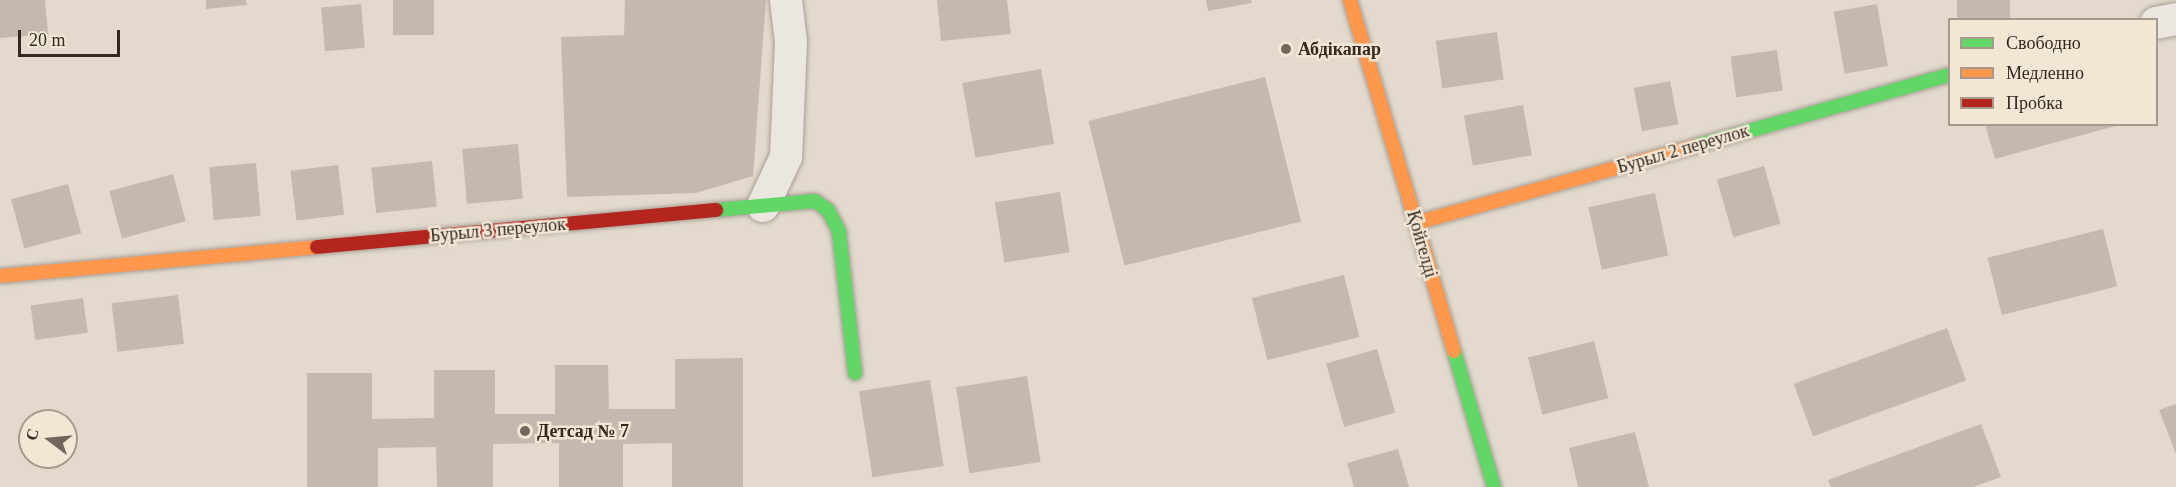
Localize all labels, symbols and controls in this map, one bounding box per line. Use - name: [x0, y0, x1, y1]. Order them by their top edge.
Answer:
- scale bar: [21, 18, 123, 56]
- legend: [1948, 18, 2158, 126]
- text: 20 m: [29, 30, 66, 50]
- text: Свободно: [2006, 33, 2081, 53]
- place label: Абдiкапар: [1298, 38, 1381, 60]
- marker: Абдiкапар: [1279, 42, 1293, 56]
- text: Медленно: [2006, 63, 2084, 83]
- text: Пробка: [2006, 93, 2063, 113]
- street label: Бурыл 2 переулок: [1615, 120, 1751, 178]
- street label: Қойгелді: [1402, 208, 1442, 280]
- street label: Бурыл 3 переулок: [429, 213, 567, 247]
- north arrow: [18, 409, 78, 469]
- place label: Детсад № 7: [537, 420, 629, 442]
- marker: Детсад № 7: [518, 424, 532, 438]
- text: С: [22, 427, 42, 442]

